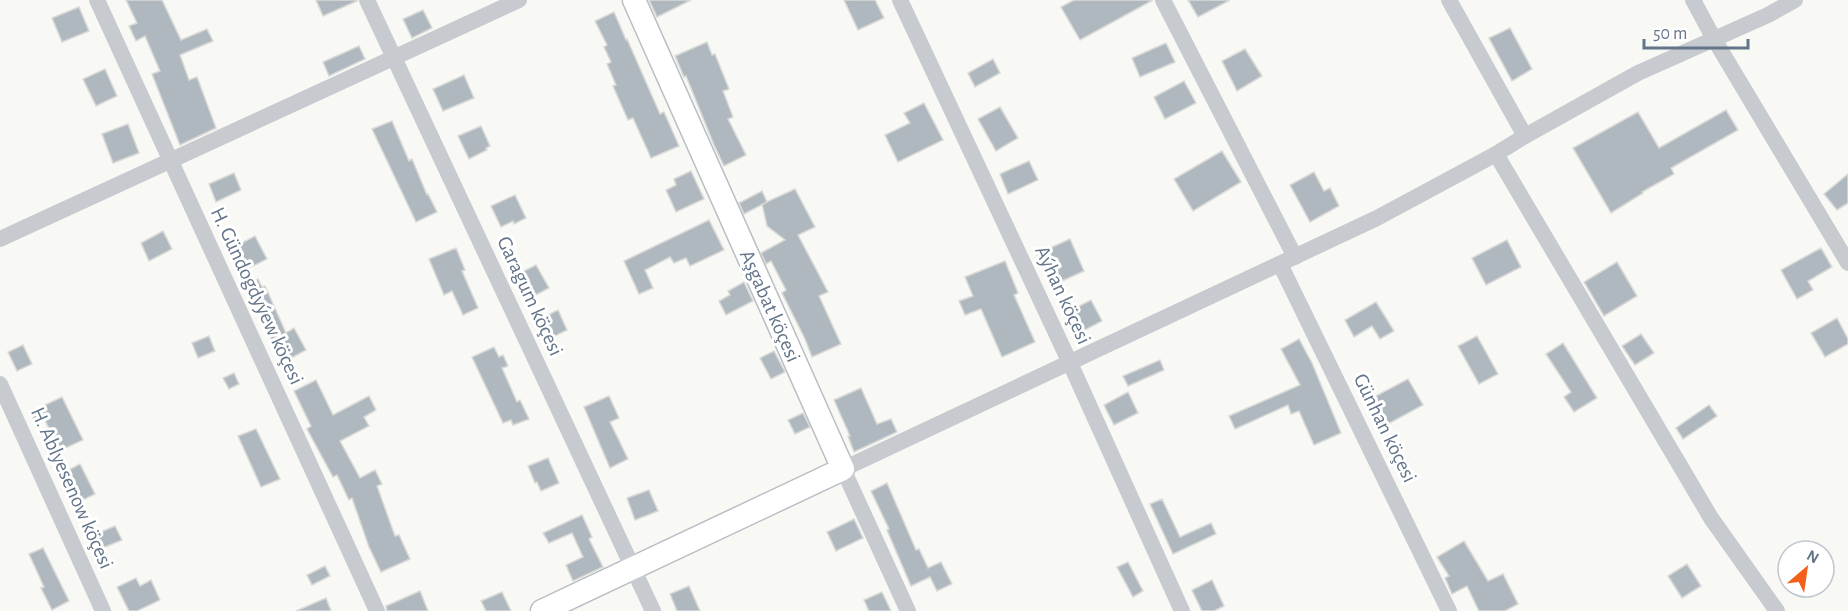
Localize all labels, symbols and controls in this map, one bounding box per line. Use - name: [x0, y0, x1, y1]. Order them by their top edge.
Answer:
- scale bar: [1644, 12, 1748, 50]
- text: 50 m: [1653, 25, 1687, 43]
- street label: H. Gündogdyýew köçesi: [207, 204, 307, 388]
- street label: Garagum köçesi: [493, 233, 567, 359]
- street label: Aýhan köçesi: [1031, 243, 1095, 347]
- street label: Aşgabat köçesi: [736, 247, 804, 365]
- street label: Günhan köçesi: [1350, 370, 1420, 486]
- street label: H. Ablyesenow köçesi: [27, 404, 117, 572]
- north arrow: [1776, 539, 1836, 599]
- text: N: [1804, 547, 1822, 566]

